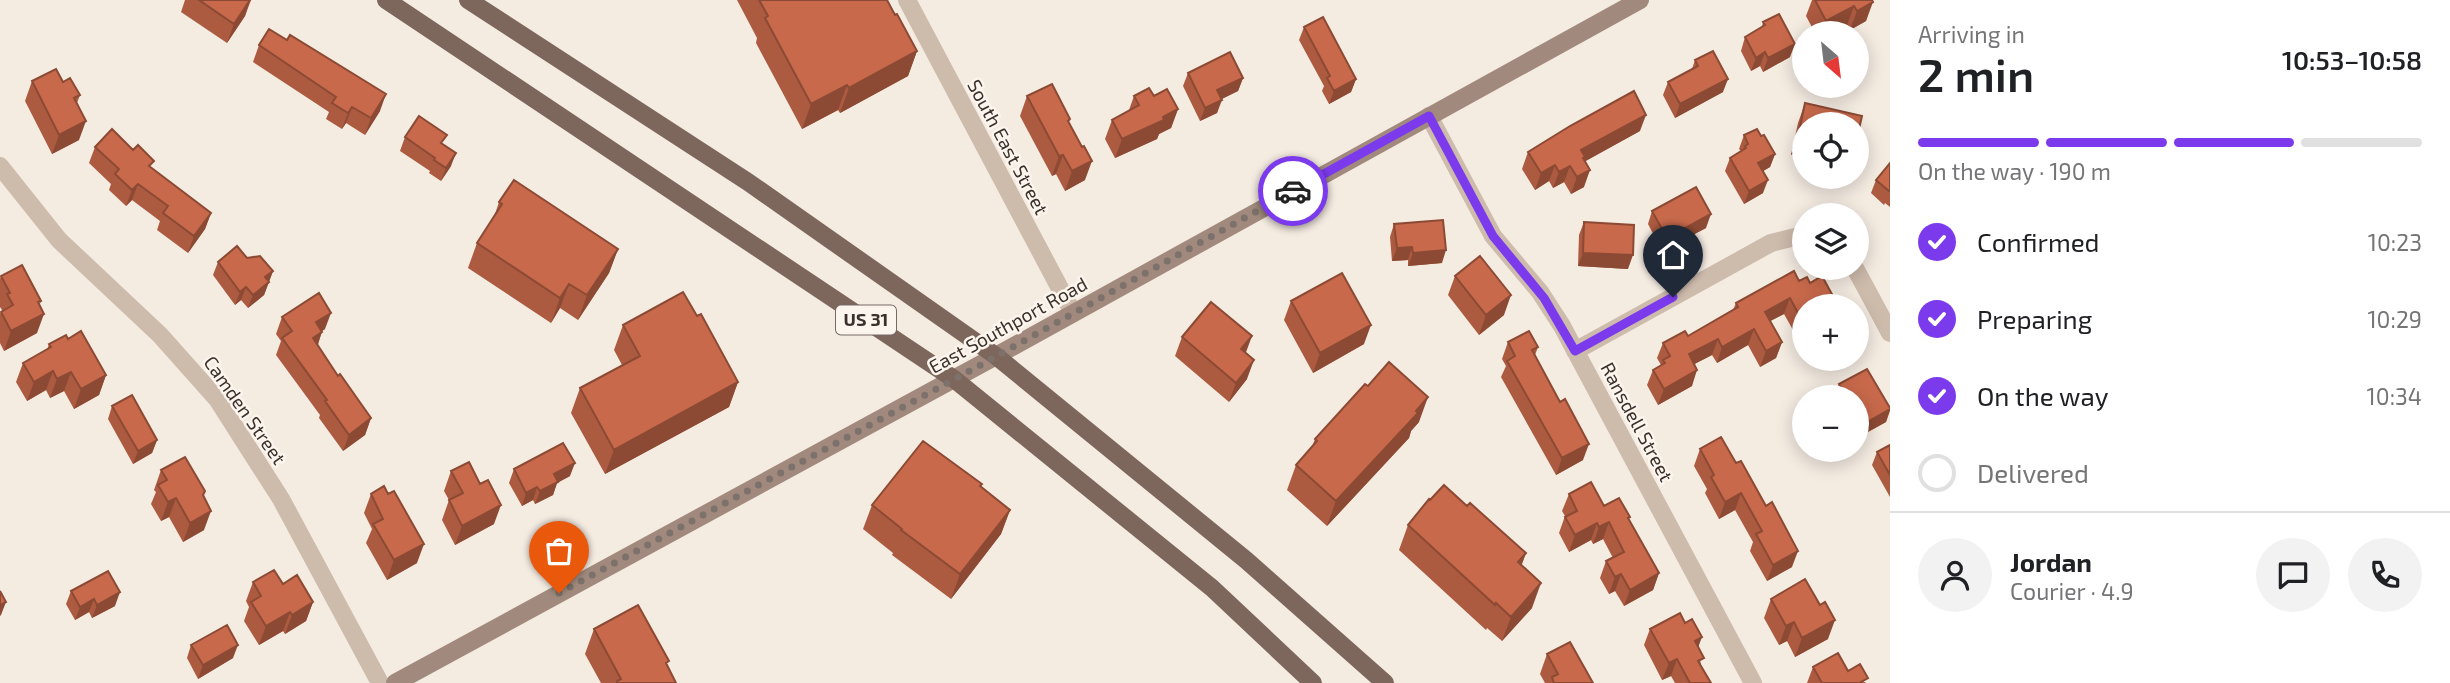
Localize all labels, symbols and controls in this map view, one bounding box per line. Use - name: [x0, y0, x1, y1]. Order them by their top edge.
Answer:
- text: Arriving in: [1918, 20, 2025, 48]
- north arrow: [1792, 21, 1869, 98]
- map controls: [1792, 21, 1869, 462]
- text: 10:53–10:58: [2282, 44, 2422, 75]
- text: 2 min: [1918, 46, 2034, 101]
- street label: South East Street: [963, 75, 1054, 218]
- button: locate: [1792, 112, 1869, 189]
- courier: [1258, 156, 1328, 226]
- text: On the way · 190 m: [1918, 157, 2111, 185]
- icon: car: [1274, 172, 1312, 210]
- button: layers: [1792, 203, 1869, 280]
- icon: check: [1918, 223, 1956, 261]
- pin: [1643, 225, 1703, 297]
- text: Confirmed: [1977, 226, 2100, 257]
- text: 10:23: [2368, 228, 2422, 256]
- icon: home: [1654, 236, 1692, 274]
- street label: East Southport Road: [925, 271, 1091, 378]
- button: +: [1792, 294, 1869, 371]
- icon: check: [1918, 300, 1956, 338]
- text: Preparing: [1977, 303, 2092, 334]
- text: 10:29: [2367, 305, 2422, 333]
- road number: US 31: [836, 306, 896, 334]
- street label: Camden Street: [200, 351, 291, 468]
- street label: Ransdell Street: [1596, 358, 1679, 485]
- icon: check: [1918, 377, 1956, 415]
- text: On the way: [1977, 380, 2108, 411]
- text: 10:34: [2367, 382, 2422, 410]
- button: −: [1792, 385, 1869, 462]
- text: Delivered: [1977, 457, 2089, 488]
- pin: [529, 521, 589, 593]
- icon: bag: [540, 532, 578, 570]
- button: person: [1918, 538, 1992, 612]
- button: chat: [2256, 538, 2330, 612]
- button: phone: [2348, 538, 2422, 612]
- text: Jordan: [2010, 546, 2092, 577]
- text: Courier · 4.9: [2010, 577, 2134, 605]

